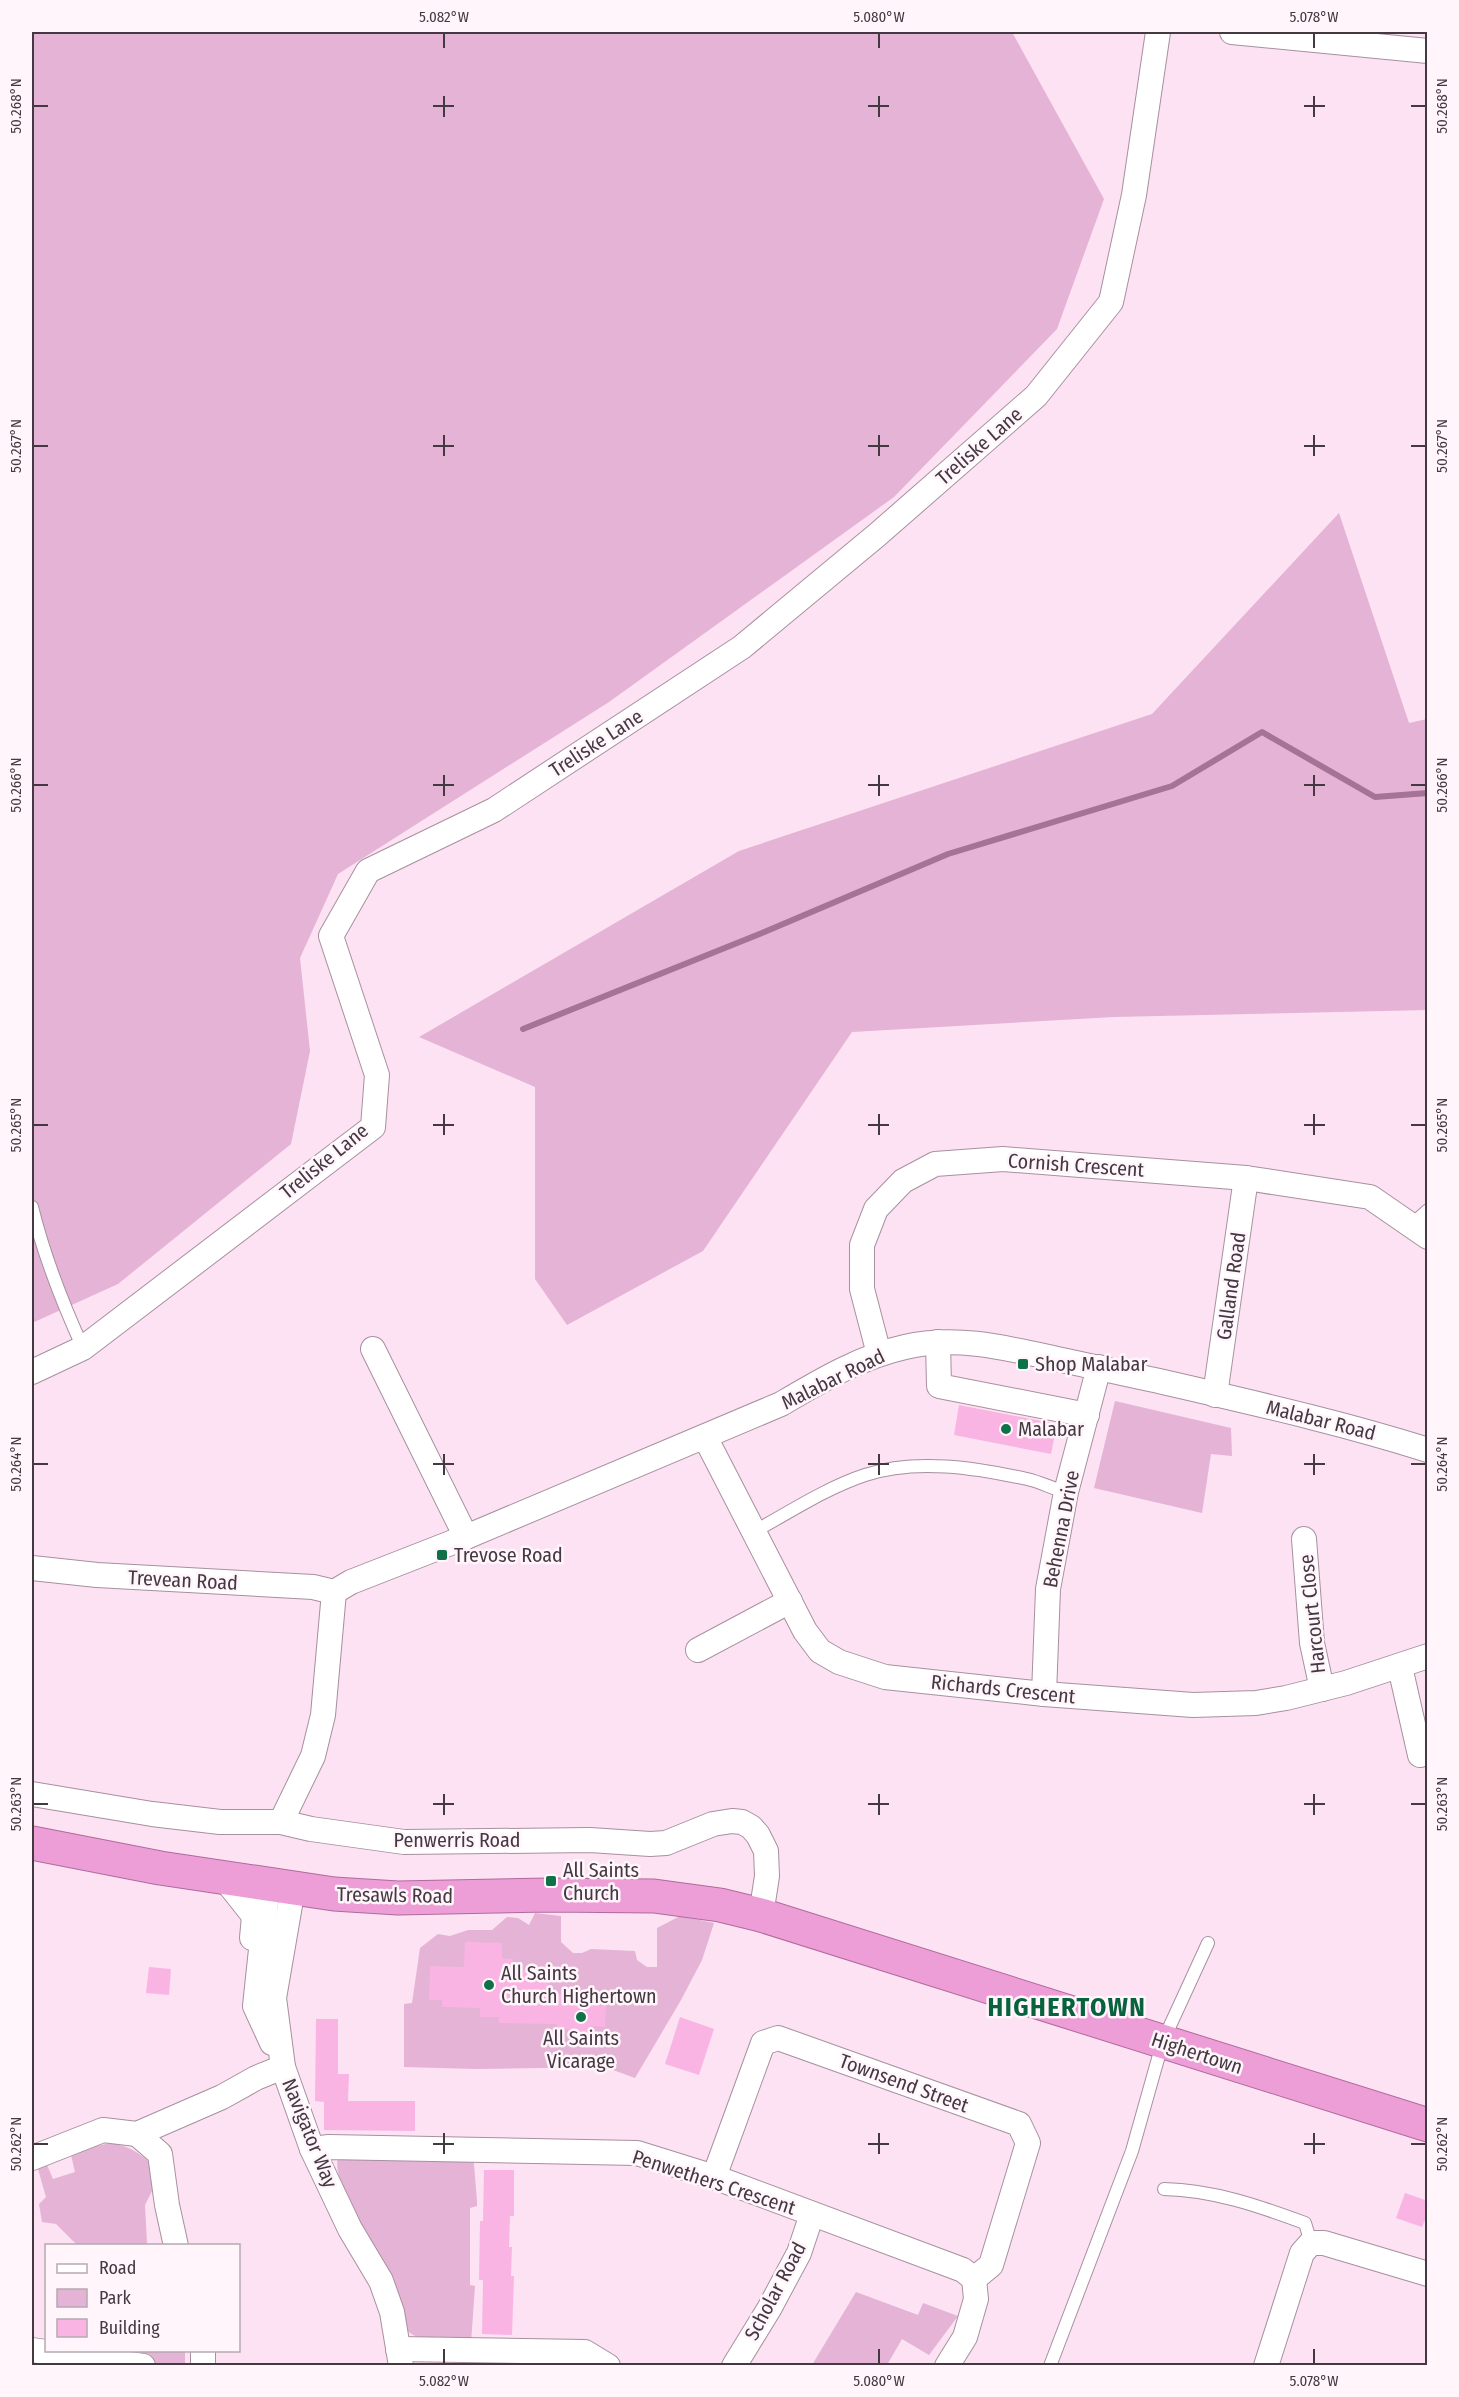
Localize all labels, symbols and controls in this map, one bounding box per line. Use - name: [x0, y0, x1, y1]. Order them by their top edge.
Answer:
- text: 5.082°W: [419, 8, 469, 26]
- text: 5.080°W: [853, 8, 905, 26]
- text: 5.078°W: [1290, 8, 1339, 26]
- text: 50.268°N: [7, 78, 25, 134]
- text: 50.268°N: [1433, 78, 1451, 134]
- street label: Treliske Lane: [931, 402, 1027, 490]
- text: 50.267°N: [7, 419, 25, 473]
- text: 50.267°N: [1433, 419, 1451, 473]
- street label: Treliske Lane: [545, 704, 647, 782]
- text: 50.266°N: [7, 757, 25, 813]
- text: 50.266°N: [1433, 757, 1451, 813]
- text: 50.265°N: [7, 1098, 25, 1152]
- text: 50.265°N: [1433, 1098, 1451, 1152]
- street label: Treliske Lane: [275, 1118, 373, 1204]
- street label: Cornish Crescent: [1007, 1148, 1145, 1182]
- street label: Galland Road: [1212, 1230, 1250, 1342]
- street label: Malabar Road: [777, 1344, 889, 1414]
- place label: Shop Malabar: [1035, 1352, 1147, 1376]
- marker: Shop Malabar: [1016, 1357, 1030, 1371]
- street label: Malabar Road: [1264, 1395, 1378, 1445]
- place label: Malabar: [1018, 1417, 1084, 1441]
- marker: Malabar: [999, 1422, 1013, 1436]
- text: 50.264°N: [7, 1436, 25, 1492]
- text: 50.264°N: [1433, 1436, 1451, 1492]
- street label: Behenna Drive: [1038, 1468, 1084, 1590]
- place label: Trevose Road: [454, 1543, 563, 1567]
- marker: Trevose Road: [435, 1548, 449, 1562]
- street label: Harcourt Close: [1294, 1553, 1330, 1675]
- street label: Trevean Road: [127, 1565, 239, 1595]
- street label: Richards Crescent: [930, 1669, 1077, 1709]
- text: 50.263°N: [7, 1777, 25, 1831]
- text: 50.263°N: [1433, 1777, 1451, 1831]
- street label: Penwerris Road: [394, 1828, 520, 1852]
- place label: All Saints Church: [563, 1858, 639, 1905]
- marker: All Saints Church: [544, 1874, 558, 1888]
- street label: Tresawls Road: [337, 1882, 453, 1908]
- place label: All Saints Church Highertown: [501, 1961, 657, 2008]
- marker: All Saints Church Highertown: [482, 1978, 496, 1992]
- district label: HIGHERTOWN: [988, 1992, 1146, 2023]
- marker: All Saints Vicarage: [574, 2010, 588, 2024]
- place label: All Saints Vicarage: [543, 2026, 619, 2073]
- street label: Highertown: [1148, 2027, 1246, 2079]
- street label: Townsend Street: [836, 2048, 972, 2118]
- street label: Navigator Way: [277, 2075, 343, 2191]
- text: 50.262°N: [7, 2117, 25, 2171]
- text: 50.262°N: [1433, 2117, 1451, 2171]
- street label: Penwethers Crescent: [629, 2144, 799, 2220]
- street label: Scholar Road: [739, 2238, 811, 2344]
- legend: [45, 2244, 240, 2352]
- text: Road: [99, 2257, 136, 2279]
- text: Park: [99, 2287, 132, 2309]
- text: Building: [99, 2317, 160, 2339]
- text: 5.082°W: [419, 2372, 469, 2390]
- text: 5.080°W: [853, 2372, 905, 2390]
- text: 5.078°W: [1290, 2372, 1339, 2390]

